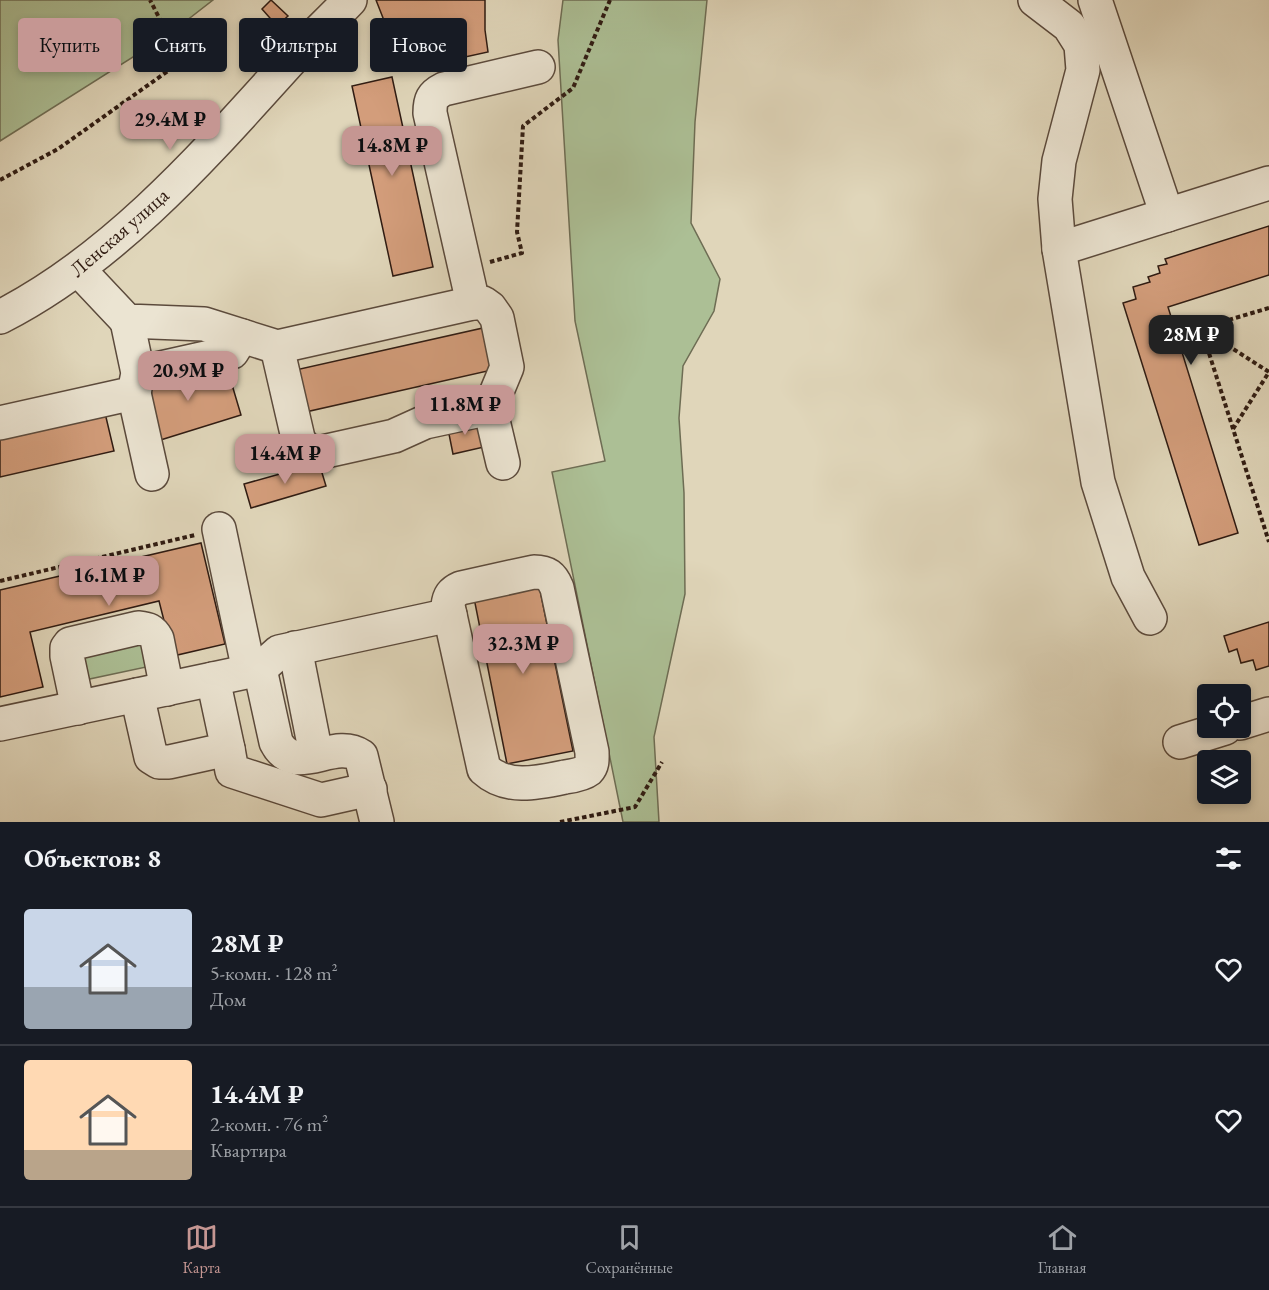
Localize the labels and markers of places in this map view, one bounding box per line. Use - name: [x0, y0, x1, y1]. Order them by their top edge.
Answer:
- pin: 29.4M ₽: [115, 100, 225, 151]
- pin: 14.8M ₽: [337, 126, 447, 177]
- pin: 28M ₽: [1149, 315, 1233, 366]
- pin: 20.9M ₽: [133, 351, 243, 402]
- pin: 11.8M ₽: [410, 385, 520, 436]
- pin: 14.4M ₽: [230, 434, 340, 485]
- pin: 16.1M ₽: [54, 556, 164, 607]
- pin: 32.3M ₽: [468, 624, 578, 675]

